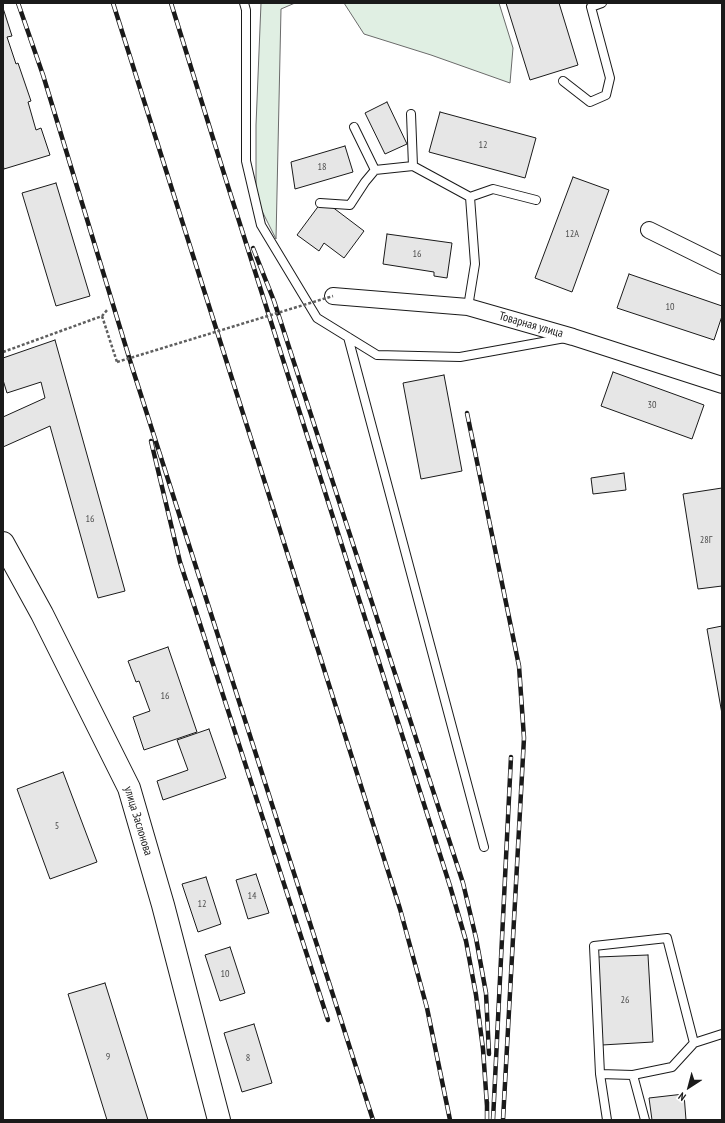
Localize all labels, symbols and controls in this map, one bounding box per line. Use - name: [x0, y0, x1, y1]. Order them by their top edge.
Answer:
- house number: 12: [479, 139, 487, 151]
- house number: 18: [318, 161, 326, 173]
- house number: 12А: [565, 228, 579, 240]
- house number: 16: [413, 248, 421, 260]
- house number: 10: [666, 301, 674, 313]
- street label: Товарная улица: [497, 309, 565, 341]
- house number: 30: [648, 399, 656, 411]
- house number: 16: [86, 513, 94, 525]
- house number: 28Г: [700, 534, 712, 546]
- house number: 16: [161, 690, 169, 702]
- street label: улица Заслонова: [121, 785, 155, 857]
- house number: 5: [55, 820, 59, 832]
- house number: 14: [248, 890, 256, 902]
- house number: 12: [198, 898, 206, 910]
- house number: 10: [221, 968, 229, 980]
- house number: 26: [621, 994, 629, 1006]
- house number: 9: [106, 1051, 110, 1063]
- house number: 8: [246, 1052, 250, 1064]
- north arrow: [669, 1067, 709, 1107]
- text: N: [675, 1089, 688, 1104]

